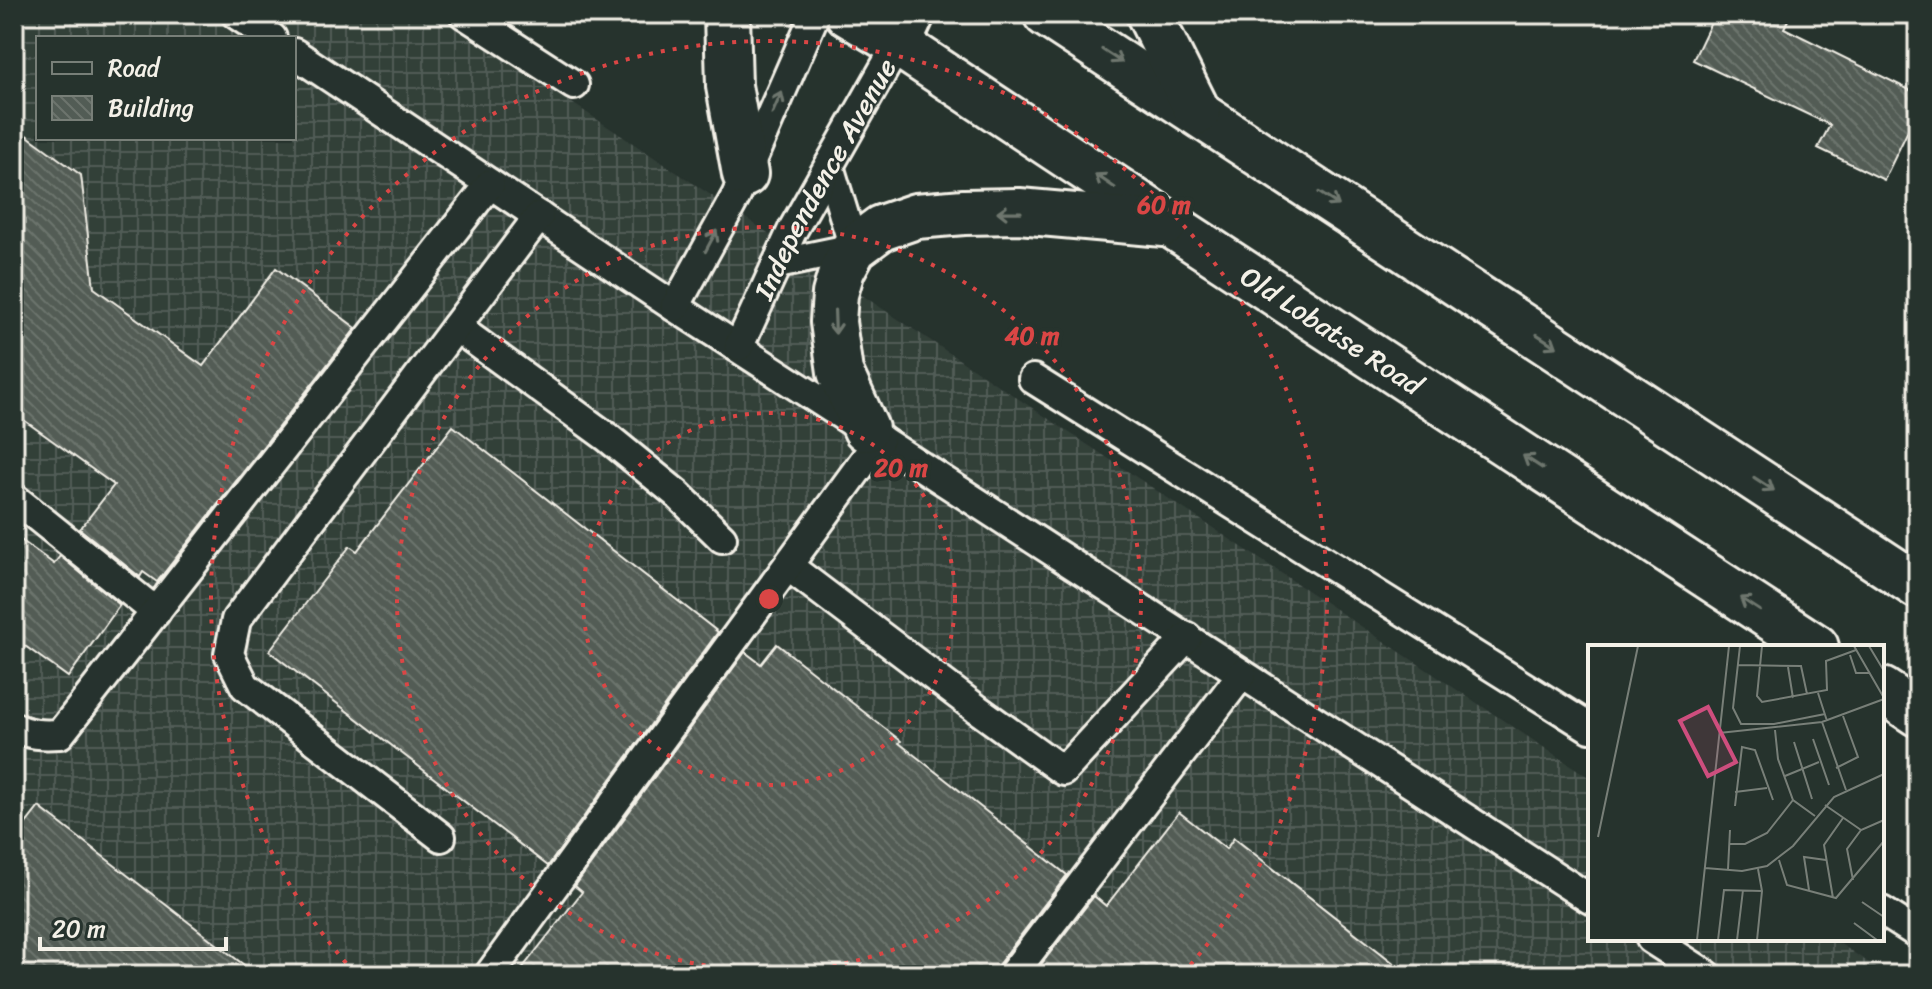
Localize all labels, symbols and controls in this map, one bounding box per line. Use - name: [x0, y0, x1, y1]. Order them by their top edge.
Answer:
- legend: [36, 36, 296, 140]
- text: Road: [108, 47, 162, 89]
- street label: Independence Avenue: [739, 49, 910, 309]
- one-way arrow: [1100, 49, 1123, 65]
- text: Building: [108, 87, 194, 129]
- one-way arrow: [770, 91, 785, 116]
- one-way arrow: [1094, 173, 1116, 189]
- text: 60 m: [1136, 184, 1191, 226]
- one-way arrow: [1318, 190, 1340, 207]
- one-way arrow: [996, 204, 1023, 219]
- one-way arrow: [703, 230, 719, 253]
- street label: Old Lobatse Road: [1230, 253, 1435, 410]
- one-way arrow: [827, 308, 842, 334]
- text: 40 m: [1005, 315, 1060, 357]
- one-way arrow: [1535, 333, 1557, 350]
- text: 20 m: [873, 447, 928, 489]
- one-way arrow: [1522, 454, 1545, 470]
- one-way arrow: [1752, 476, 1774, 493]
- centre of rings: [755, 585, 783, 613]
- one-way arrow: [1740, 596, 1762, 613]
- inset map: [1588, 645, 1884, 941]
- scale bar: [40, 901, 226, 951]
- text: 20 m: [52, 908, 106, 950]

